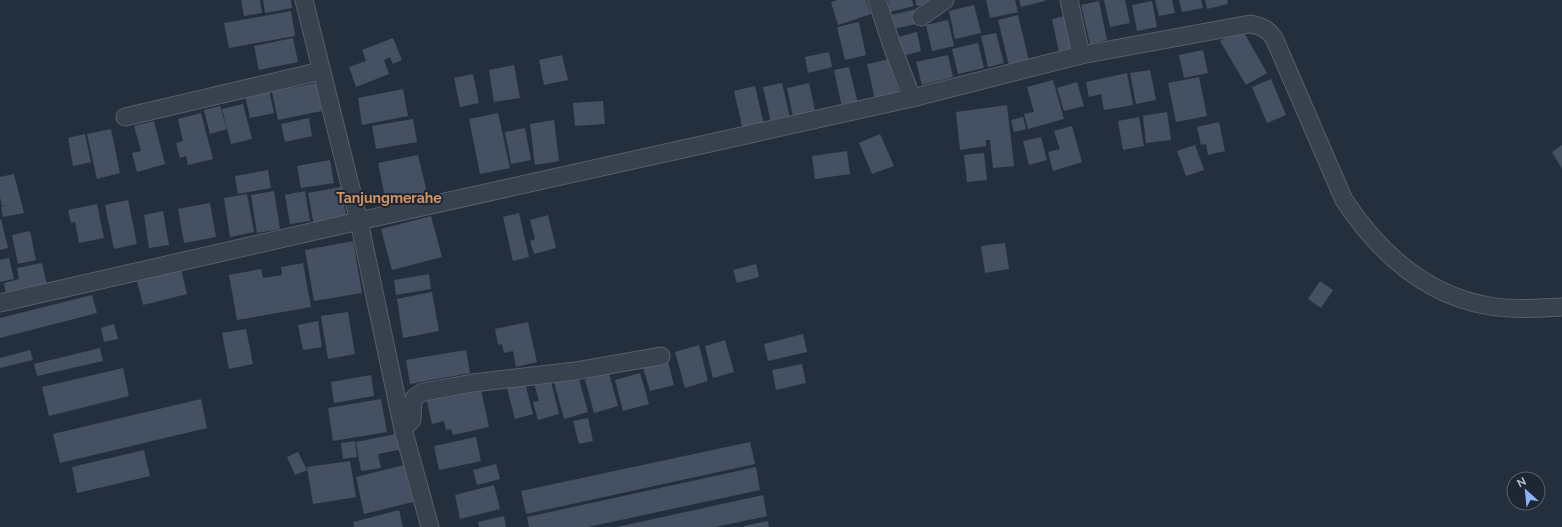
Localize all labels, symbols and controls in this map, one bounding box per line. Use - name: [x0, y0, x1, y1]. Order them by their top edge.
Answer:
- district label: Tanjungmerahe: [336, 190, 442, 206]
- north arrow: [1506, 471, 1546, 511]
- text: N: [1515, 475, 1528, 490]

